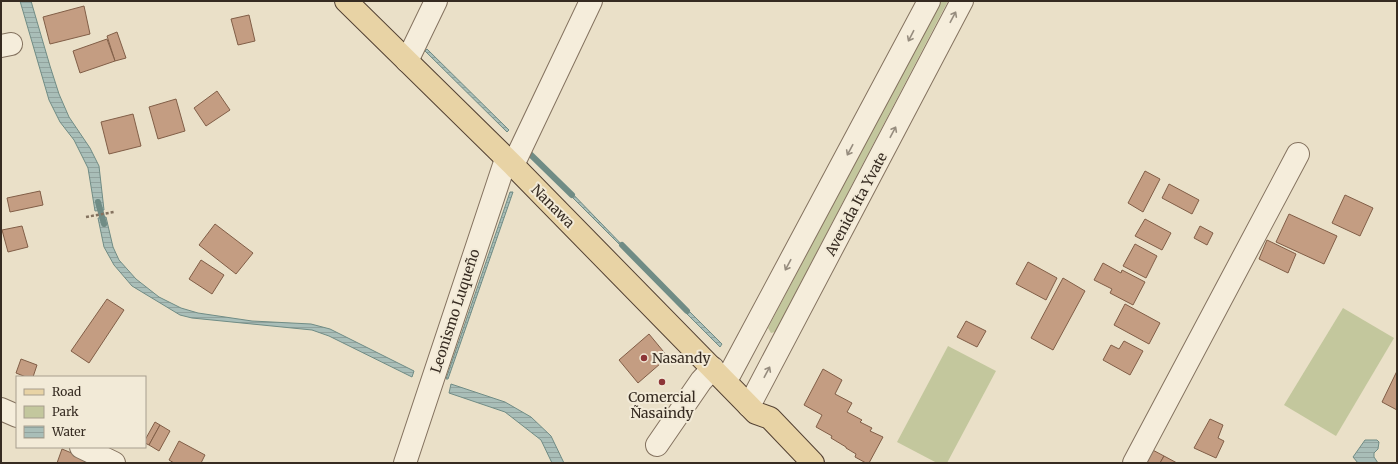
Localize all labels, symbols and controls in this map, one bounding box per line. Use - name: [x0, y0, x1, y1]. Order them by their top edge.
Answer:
- one-way arrow: [950, 11, 957, 23]
- one-way arrow: [906, 29, 914, 41]
- one-way arrow: [890, 127, 897, 139]
- one-way arrow: [845, 144, 853, 156]
- street label: Avenida Ita Yvate: [821, 149, 891, 260]
- street label: Nanawa: [527, 180, 579, 232]
- street label: Leonismo Luqueño: [426, 247, 484, 375]
- one-way arrow: [784, 259, 792, 271]
- place label: Nasandy: [652, 349, 711, 367]
- marker: Nasandy: [639, 353, 649, 363]
- one-way arrow: [764, 366, 772, 378]
- legend: [16, 376, 146, 448]
- marker: Comercial Ñasaindy: [657, 377, 667, 387]
- text: Road: [52, 384, 81, 399]
- place label: Comercial Ñasaindy: [628, 388, 697, 422]
- text: Park: [52, 404, 79, 419]
- text: Water: [51, 424, 87, 439]

